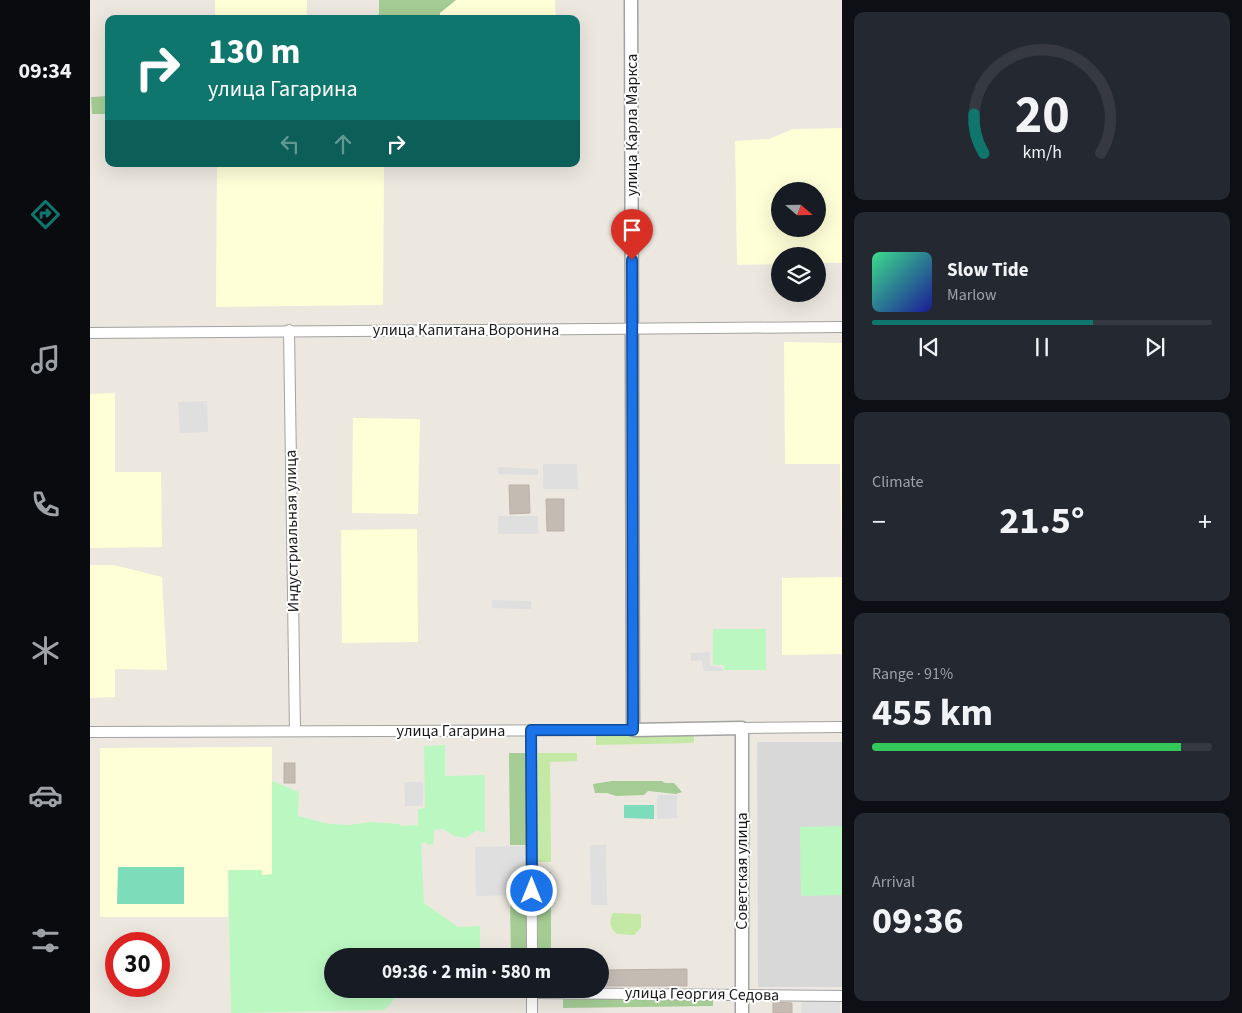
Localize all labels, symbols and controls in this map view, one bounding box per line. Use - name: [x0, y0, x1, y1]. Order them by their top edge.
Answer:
- text: 130 m: [208, 27, 300, 77]
- icon: right: [125, 35, 190, 100]
- street label: улица Карла Маркса: [621, 54, 643, 196]
- text: 09:34: [18, 55, 72, 87]
- text: улица Гагарина: [208, 73, 358, 105]
- text: 20: [1015, 79, 1069, 153]
- icon: left: [276, 130, 304, 158]
- icon: ahead: [329, 130, 357, 158]
- icon: right: [382, 130, 410, 158]
- text: km/h: [1022, 140, 1062, 165]
- north arrow: [771, 182, 826, 238]
- map controls: [771, 182, 826, 302]
- icon: directions: [28, 197, 63, 232]
- pin: [611, 209, 653, 260]
- icon: arrive: [618, 216, 646, 244]
- button: layers: [771, 247, 826, 302]
- text: Slow Tide: [947, 257, 1028, 284]
- text: Marlow: [947, 284, 996, 306]
- street label: улица Капитана Воронина: [373, 319, 559, 341]
- icon: previous: [915, 333, 943, 361]
- icon: pause: [1028, 333, 1056, 361]
- icon: next: [1141, 333, 1169, 361]
- icon: music: [28, 342, 63, 377]
- street label: Индустриальная улица: [280, 449, 304, 613]
- text: Climate: [872, 471, 923, 493]
- icon: phone: [28, 487, 63, 522]
- text: 21.5°: [999, 494, 1085, 548]
- text: −: [872, 502, 886, 542]
- text: +: [1198, 502, 1212, 542]
- icon: climate: [28, 633, 63, 668]
- text: Range · 91%: [872, 663, 953, 685]
- text: 455 km: [872, 686, 993, 740]
- street label: улица Гагарина: [397, 720, 505, 742]
- icon: car: [28, 778, 63, 813]
- street label: Советская улица: [731, 812, 753, 930]
- position arrow: [505, 864, 557, 916]
- text: Arrival: [872, 871, 915, 893]
- text: 09:36: [872, 894, 964, 948]
- icon: filters: [28, 923, 63, 958]
- speed limit sign: 30: [105, 932, 170, 997]
- text: 09:36 · 2 min · 580 m: [382, 959, 551, 986]
- street label: улица Георгия Седова: [625, 982, 779, 1006]

